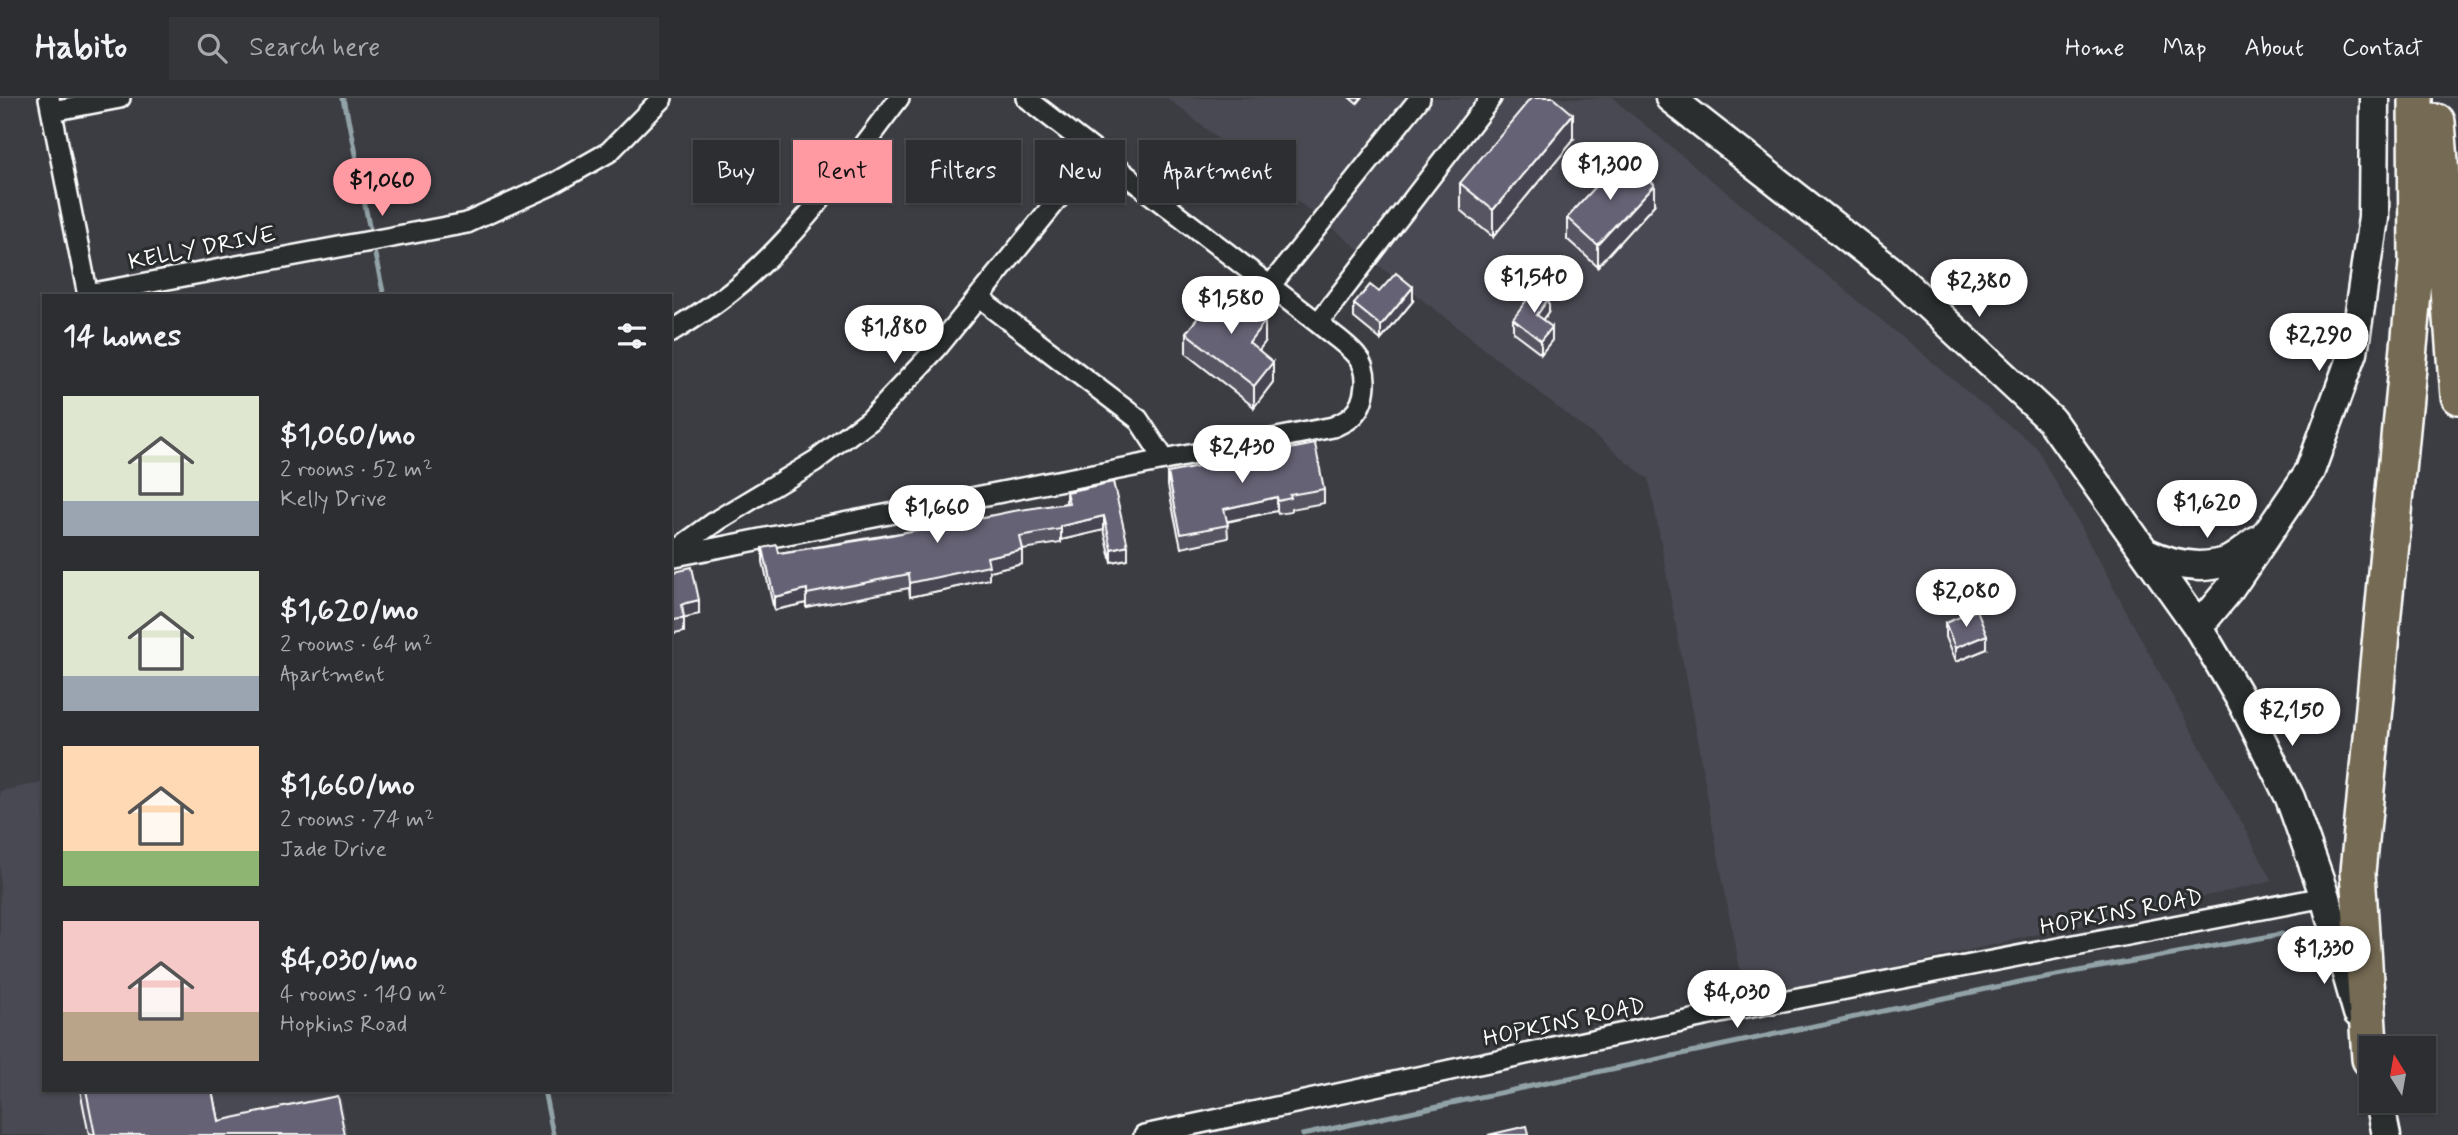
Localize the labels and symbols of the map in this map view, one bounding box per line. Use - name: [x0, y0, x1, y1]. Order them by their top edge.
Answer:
- pin: $1,300: [1553, 142, 1667, 202]
- pin: $1,060: [325, 158, 439, 218]
- street label: KELLY DRIVE: [126, 220, 279, 278]
- pin: $1,540: [1477, 256, 1591, 315]
- pin: $2,380: [1922, 260, 2036, 319]
- pin: $1,580: [1174, 276, 1288, 336]
- pin: $1,880: [837, 306, 951, 365]
- pin: $2,290: [2262, 314, 2376, 373]
- pin: $2,430: [1185, 426, 1299, 485]
- pin: $1,620: [2150, 480, 2264, 540]
- pin: $1,660: [880, 486, 994, 545]
- pin: $2,080: [1909, 570, 2023, 629]
- pin: $2,150: [2235, 688, 2349, 748]
- street label: HOPKINS ROAD: [2038, 883, 2205, 943]
- pin: $1,330: [2267, 926, 2381, 986]
- pin: $4,030: [1680, 970, 1794, 1030]
- street label: HOPKINS ROAD: [1481, 991, 1648, 1055]
- north arrow: [2359, 1036, 2436, 1113]

